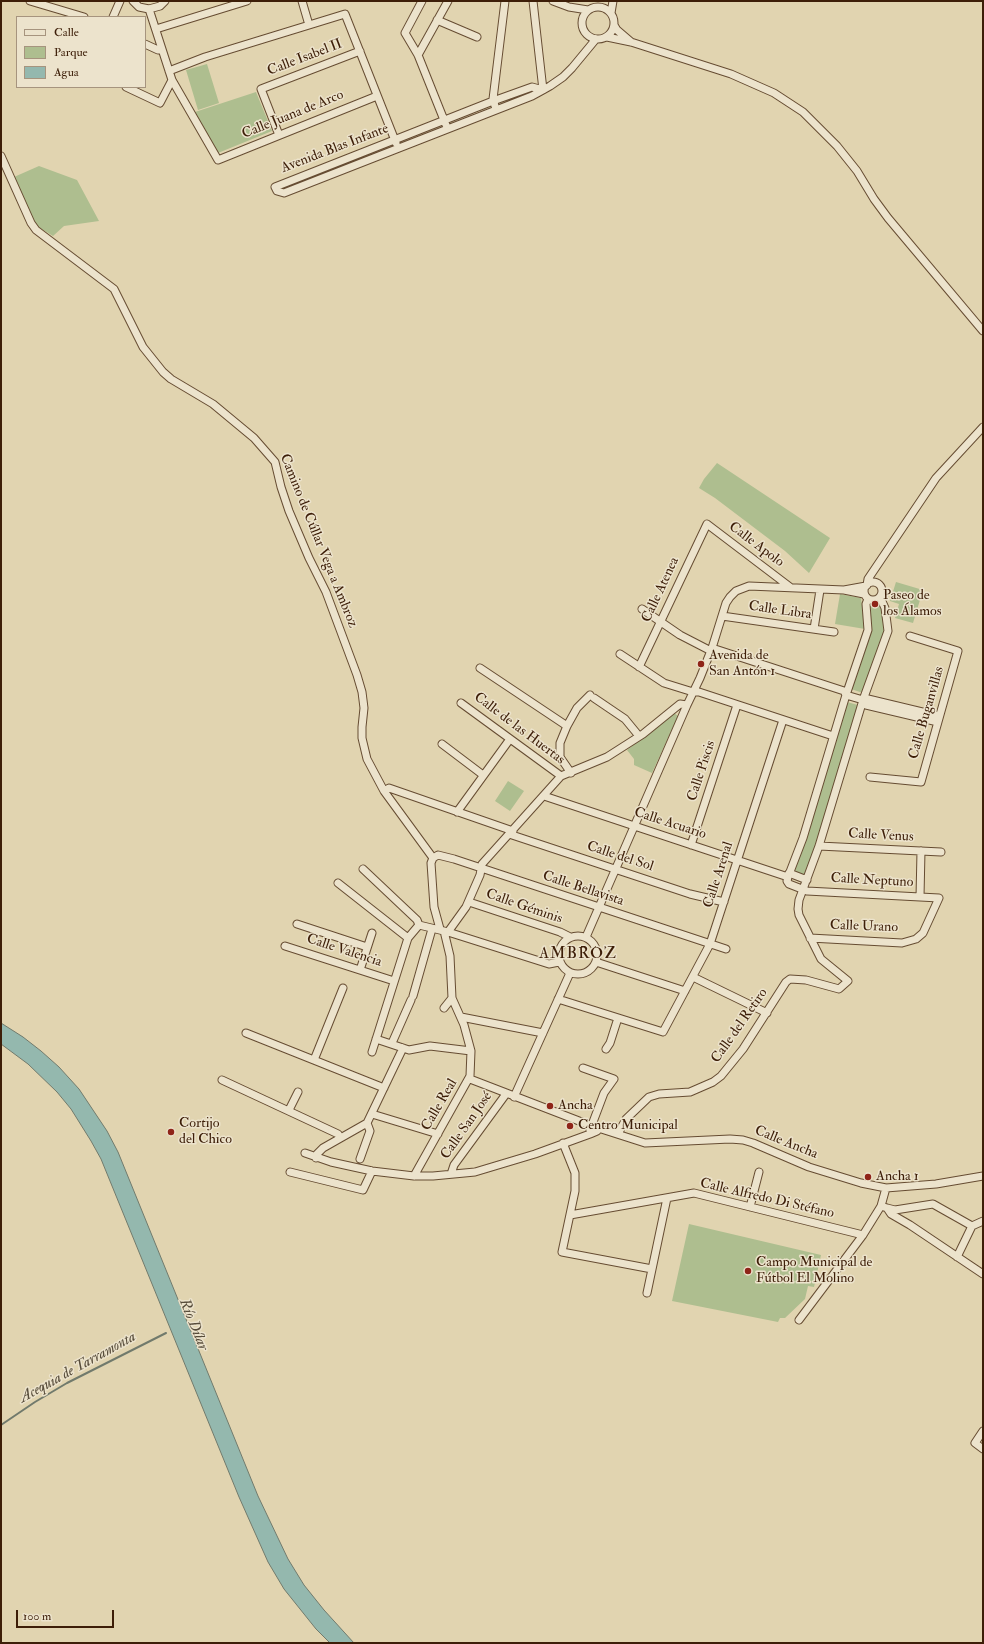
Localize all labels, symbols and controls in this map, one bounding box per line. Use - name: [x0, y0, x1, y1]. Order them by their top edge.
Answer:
- legend: [16, 16, 146, 88]
- text: Calle: [54, 25, 79, 40]
- street label: Calle Isabel II: [265, 36, 345, 80]
- text: Parque: [54, 45, 88, 60]
- text: Agua: [54, 65, 79, 80]
- street label: Calle Juana de Arco: [240, 87, 346, 143]
- street label: Avenida Blas Infante: [279, 121, 391, 177]
- street label: Camino de Cúllar Vega a Ambroz: [275, 452, 361, 630]
- street label: Calle Apolo: [725, 519, 787, 571]
- street label: Calle Atenea: [639, 555, 683, 625]
- place label: Paseo de los Álamos: [883, 588, 942, 620]
- street label: Calle Libra: [747, 598, 813, 624]
- marker: Paseo de los Álamos: [870, 599, 880, 609]
- place label: Avenida de San Antón 1: [709, 648, 775, 680]
- marker: Avenida de San Antón 1: [696, 659, 706, 669]
- street label: Calle Buganvillas: [906, 665, 948, 761]
- street label: Calle de las Huertas: [470, 689, 568, 769]
- street label: Calle Piscis: [684, 739, 720, 803]
- street label: Calle Acuario: [632, 804, 708, 844]
- street label: Calle Venus: [848, 826, 914, 846]
- street label: Calle del Sol: [585, 838, 655, 876]
- street label: Calle Arenal: [700, 840, 738, 910]
- street label: Calle Bellavista: [540, 868, 626, 910]
- street label: Calle Neptuno: [830, 870, 914, 892]
- street label: Calle Géminis: [484, 886, 564, 928]
- street label: Calle Urano: [830, 917, 898, 937]
- street label: Calle Valencia: [304, 931, 384, 971]
- district label: AMBROZ: [539, 945, 617, 965]
- street label: Calle del Retiro: [708, 986, 772, 1066]
- street label: Calle Real: [418, 1076, 462, 1134]
- street label: Calle San José: [438, 1089, 496, 1163]
- place label: Ancha: [558, 1098, 593, 1114]
- marker: Ancha: [545, 1101, 555, 1111]
- place label: Cortijo del Chico: [179, 1116, 232, 1148]
- place label: Centro Municipal: [578, 1118, 678, 1134]
- marker: Centro Municipal: [565, 1121, 575, 1131]
- street label: Calle Ancha: [752, 1123, 820, 1163]
- marker: Cortijo del Chico: [166, 1127, 176, 1137]
- place label: Ancha 1: [876, 1169, 919, 1185]
- marker: Ancha 1: [863, 1172, 873, 1182]
- street label: Calle Alfredo Di Stéfano: [698, 1175, 836, 1223]
- place label: Campo Municipal de Fútbol El Molino: [756, 1255, 872, 1288]
- marker: Campo Municipal de Fútbol El Molino: [743, 1266, 753, 1276]
- water label: Río Dílar: [174, 1296, 212, 1354]
- water label: Acequia de Tarramonta: [17, 1329, 139, 1407]
- scale bar: [18, 1602, 116, 1628]
- text: 100 m: [23, 1609, 51, 1624]

